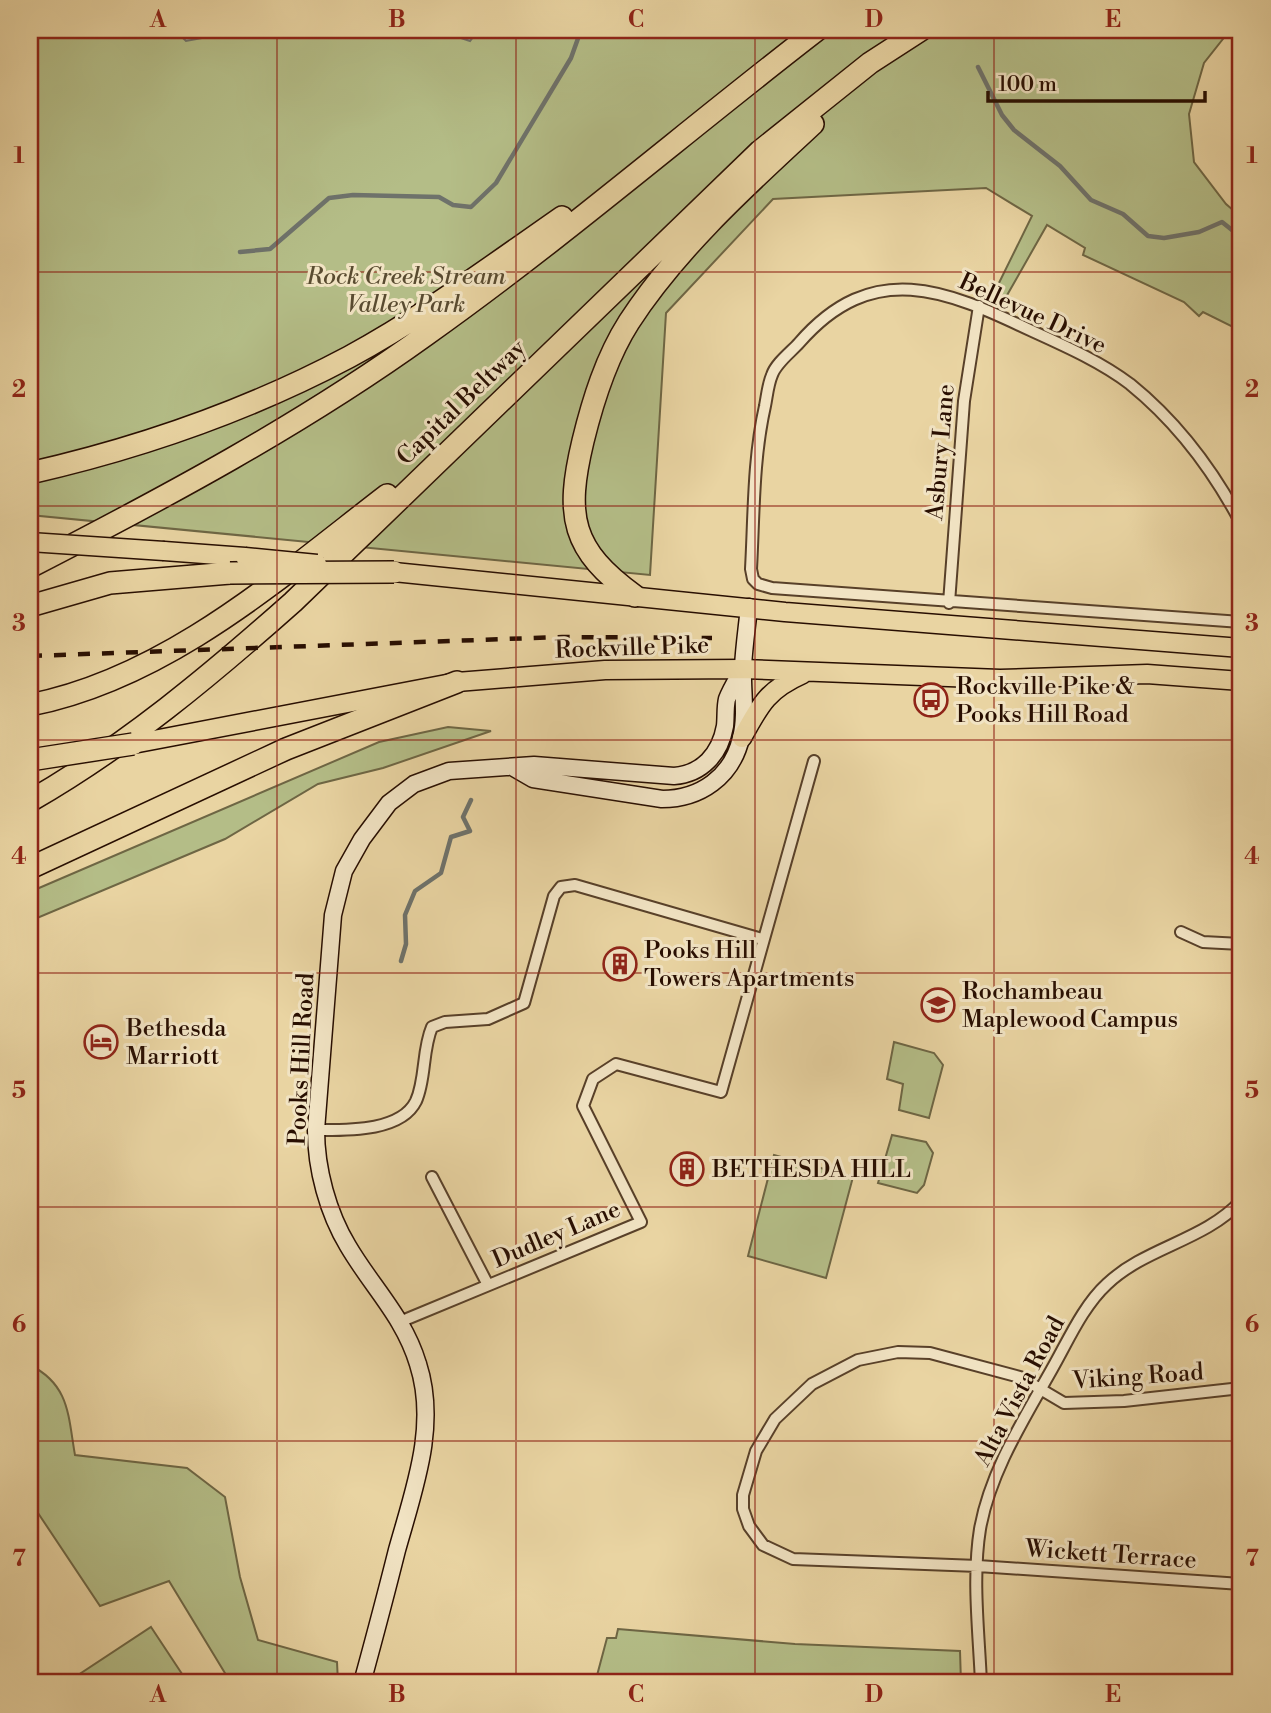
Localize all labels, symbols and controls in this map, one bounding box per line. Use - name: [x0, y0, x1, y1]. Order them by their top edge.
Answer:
- text: A: [149, 6, 167, 34]
- text: B: [388, 6, 406, 34]
- text: C: [628, 6, 644, 34]
- text: D: [865, 6, 883, 34]
- text: E: [1105, 6, 1121, 34]
- scale bar: [988, 60, 1204, 104]
- text: 100 m: [998, 72, 1057, 98]
- text: 1: [13, 142, 25, 170]
- text: 1: [1246, 142, 1258, 170]
- park label: Rock Creek Stream Valley Park: [305, 262, 506, 320]
- street label: Bellevue Drive: [953, 266, 1111, 361]
- street label: Capital Beltway: [391, 333, 533, 472]
- text: 2: [12, 376, 26, 404]
- text: 2: [1245, 376, 1259, 404]
- street label: Asbury Lane: [920, 383, 962, 522]
- text: 3: [12, 610, 26, 638]
- text: 3: [1245, 610, 1259, 638]
- street label: Rockville Pike: [554, 630, 710, 666]
- place label: Rockville Pike & Pooks Hill Road: [956, 672, 1135, 730]
- bus stop icon: Rockville Pike & Pooks Hill Road: [912, 681, 950, 719]
- text: 4: [11, 843, 27, 871]
- text: 4: [1244, 843, 1260, 871]
- place label: Pooks Hill Towers Apartments: [644, 936, 855, 994]
- building icon: Pooks Hill Towers Apartments: [601, 945, 639, 983]
- street label: Pooks Hill Road: [283, 972, 322, 1146]
- place label: Rochambeau Maplewood Campus: [962, 977, 1178, 1035]
- school or university icon: Rochambeau Maplewood Campus: [919, 986, 957, 1024]
- place label: Bethesda Marriott: [125, 1014, 227, 1072]
- hotel icon: Bethesda Marriott: [82, 1023, 120, 1061]
- text: 5: [12, 1077, 26, 1105]
- text: 5: [1245, 1077, 1259, 1105]
- building icon: BETHESDA HILL: [668, 1150, 706, 1188]
- place label: BETHESDA HILL: [711, 1155, 911, 1185]
- street label: Dudley Lane: [488, 1195, 625, 1275]
- text: 6: [12, 1311, 26, 1339]
- street label: Alta Vista Road: [967, 1311, 1072, 1472]
- text: 6: [1245, 1311, 1259, 1339]
- street label: Viking Road: [1070, 1357, 1205, 1397]
- street label: Wickett Terrace: [1023, 1534, 1198, 1576]
- text: 7: [12, 1545, 26, 1573]
- text: 7: [1245, 1545, 1259, 1573]
- text: A: [149, 1681, 167, 1709]
- text: B: [388, 1681, 406, 1709]
- text: C: [628, 1681, 644, 1709]
- text: D: [865, 1681, 883, 1709]
- text: E: [1105, 1681, 1121, 1709]

